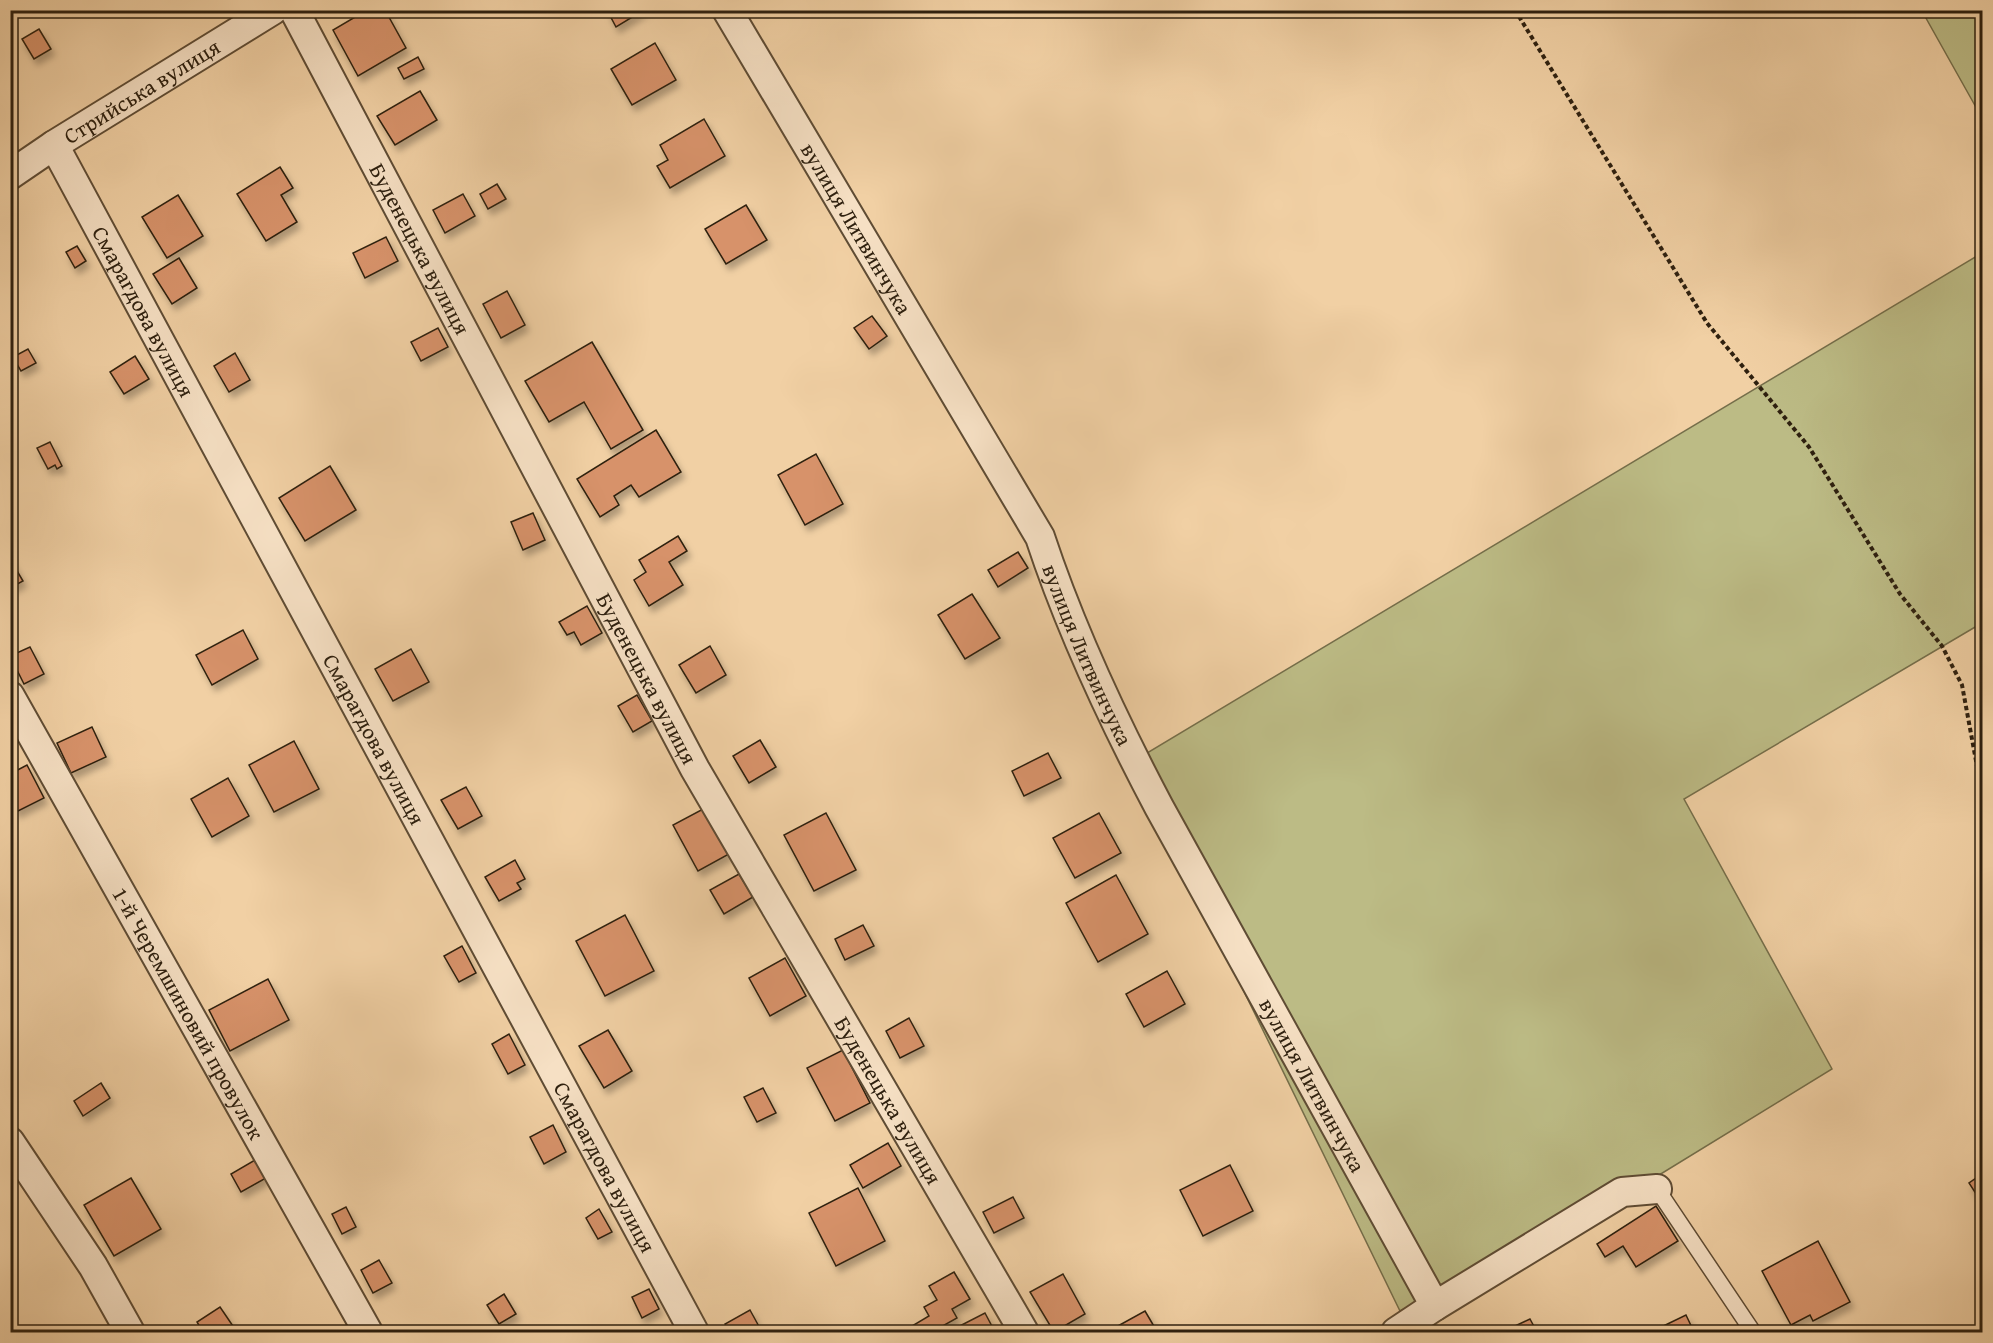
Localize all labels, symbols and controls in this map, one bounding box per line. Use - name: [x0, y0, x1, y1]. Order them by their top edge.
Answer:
- street label: Стрийська вулиця: [57, 31, 226, 152]
- street label: вулиця Литвинчука: [793, 136, 921, 321]
- street label: Буденецька вулиця: [362, 157, 479, 340]
- street label: Смарагдова вулиця: [85, 220, 203, 403]
- street label: вулиця Литвинчука: [1035, 560, 1141, 751]
- street label: Буденецька вулиця: [589, 587, 706, 770]
- street label: Смарагдова вулиця: [315, 648, 433, 830]
- street label: 1-й Черемшиновий провулок: [105, 881, 273, 1146]
- street label: вулиця Литвинчука: [1252, 992, 1374, 1178]
- street label: Буденецька вулиця: [827, 1010, 950, 1190]
- street label: Смарагдова вулиця: [546, 1076, 664, 1258]

